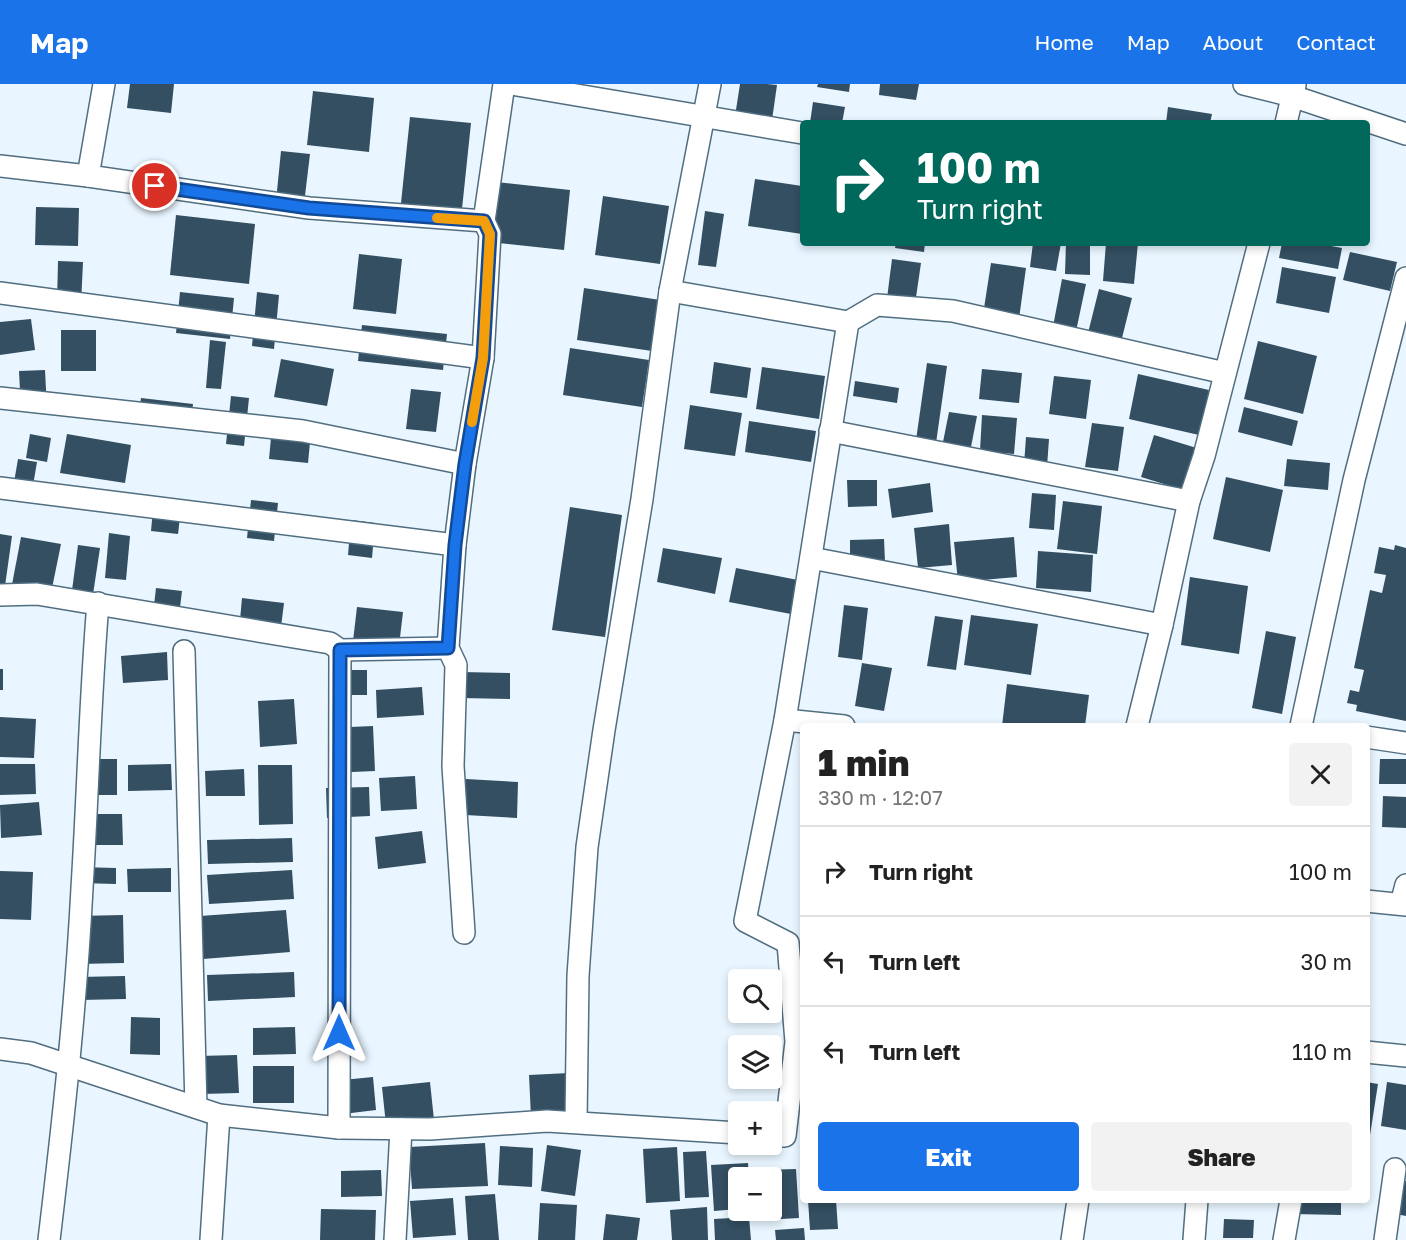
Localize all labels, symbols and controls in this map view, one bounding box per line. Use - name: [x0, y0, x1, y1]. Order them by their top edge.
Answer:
- text: Map: [30, 26, 88, 59]
- text: Home: [1034, 29, 1094, 55]
- text: Map: [1127, 29, 1170, 55]
- text: About: [1203, 29, 1263, 55]
- text: Contact: [1296, 29, 1376, 55]
- text: 100 m: [917, 142, 1040, 192]
- icon: right: [818, 144, 896, 222]
- pin: [129, 160, 180, 211]
- icon: arrive: [138, 169, 171, 202]
- text: Turn right: [917, 193, 1043, 225]
- text: 1 min: [818, 741, 909, 784]
- button: close: [1289, 743, 1352, 806]
- text: 330 m · 12:07: [818, 785, 943, 809]
- icon: right: [818, 855, 851, 888]
- text: Turn right: [869, 858, 973, 885]
- text: 100 m: [1289, 858, 1352, 885]
- icon: left: [818, 945, 851, 978]
- text: Turn left: [869, 948, 960, 975]
- text: 30 m: [1301, 948, 1352, 975]
- map controls: [728, 969, 782, 1221]
- button: search: [728, 969, 782, 1023]
- position arrow: [307, 1001, 371, 1065]
- button: layers: [728, 1035, 782, 1089]
- icon: left: [818, 1035, 851, 1068]
- text: Turn left: [869, 1038, 960, 1065]
- text: 110 m: [1292, 1038, 1352, 1065]
- button: +: [728, 1101, 782, 1155]
- button: Exit: [818, 1122, 1079, 1191]
- button: Share: [1091, 1122, 1352, 1191]
- button: −: [728, 1167, 782, 1221]

